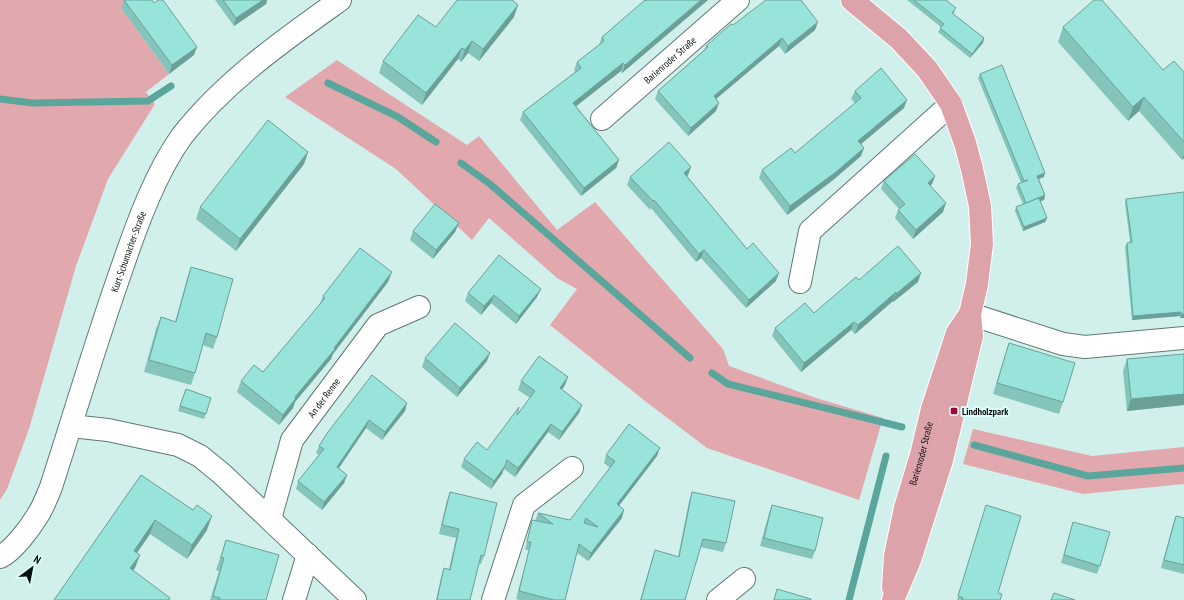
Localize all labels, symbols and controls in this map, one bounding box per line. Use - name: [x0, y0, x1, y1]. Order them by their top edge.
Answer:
- street label: Barienroder Straße: [641, 33, 699, 86]
- street label: Kurt-Schumacher-Straße: [108, 209, 149, 294]
- street label: An der Renne: [305, 375, 343, 420]
- place label: Lindholzpark: [962, 405, 1009, 418]
- marker: Lindholzpark: [949, 406, 959, 416]
- street label: Barienroder Straße: [906, 420, 935, 487]
- north arrow: [12, 548, 52, 588]
- text: N: [31, 552, 44, 567]

